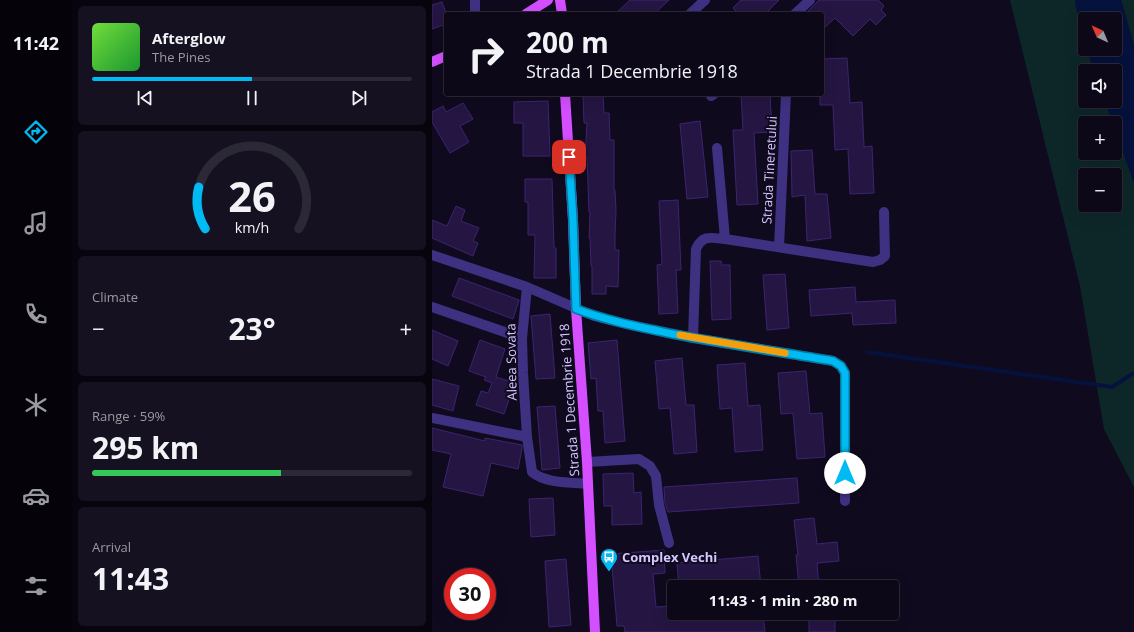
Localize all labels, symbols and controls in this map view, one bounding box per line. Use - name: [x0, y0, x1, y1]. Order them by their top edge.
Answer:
- north arrow: [1078, 12, 1122, 56]
- map controls: [1078, 12, 1122, 212]
- text: 200 m: [526, 23, 609, 61]
- text: Afterglow: [152, 28, 226, 48]
- icon: right: [460, 28, 512, 80]
- text: 11:42: [13, 31, 59, 55]
- text: The Pines: [152, 48, 210, 66]
- text: Strada 1 Decembrie 1918: [526, 59, 738, 83]
- button: sound: [1078, 64, 1122, 108]
- icon: previous: [134, 87, 156, 109]
- icon: pause: [241, 87, 263, 109]
- icon: next: [348, 87, 370, 109]
- street label: Strada Tineretului: [757, 115, 781, 225]
- button: +: [1078, 116, 1122, 160]
- icon: directions: [22, 118, 50, 146]
- pin: [552, 140, 586, 174]
- icon: arrive: [558, 146, 580, 168]
- text: 26: [228, 168, 276, 224]
- button: −: [1078, 168, 1122, 212]
- icon: music: [22, 209, 50, 237]
- text: km/h: [235, 217, 269, 236]
- text: Climate: [92, 288, 138, 306]
- icon: phone: [22, 300, 50, 328]
- text: 23°: [228, 308, 276, 349]
- text: −: [92, 313, 105, 343]
- text: +: [399, 313, 412, 343]
- street label: Aleea Sovata: [501, 323, 521, 401]
- street label: Strada 1 Decembrie 1918: [555, 323, 583, 477]
- icon: climate: [22, 391, 50, 419]
- text: Range · 59%: [92, 407, 165, 425]
- text: 295 km: [92, 427, 199, 468]
- position arrow: [824, 452, 866, 494]
- icon: car: [22, 482, 50, 510]
- text: Arrival: [92, 538, 131, 556]
- bus stop icon: Complex Vechi: [599, 547, 619, 572]
- place label: Complex Vechi: [622, 548, 717, 566]
- text: 11:43: [92, 558, 169, 599]
- speed limit sign: 30: [444, 568, 496, 620]
- icon: filters: [22, 572, 50, 600]
- text: 11:43 · 1 min · 280 m: [709, 590, 857, 610]

